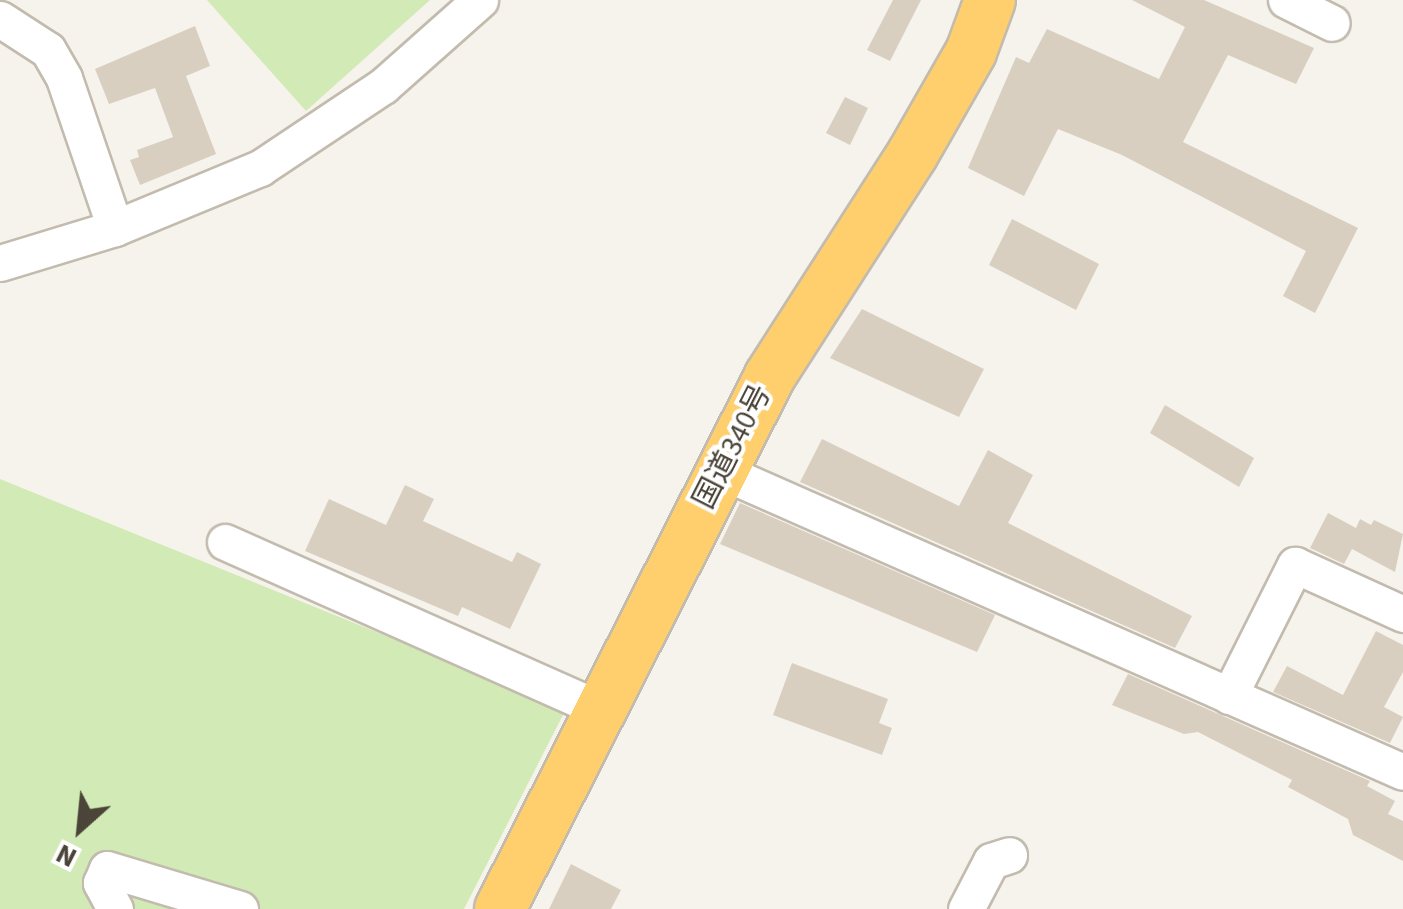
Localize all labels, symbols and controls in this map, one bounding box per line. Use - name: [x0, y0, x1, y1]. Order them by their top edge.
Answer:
- street label: 国道340号: [686, 379, 780, 515]
- north arrow: [30, 779, 130, 879]
- text: N: [49, 834, 84, 878]

